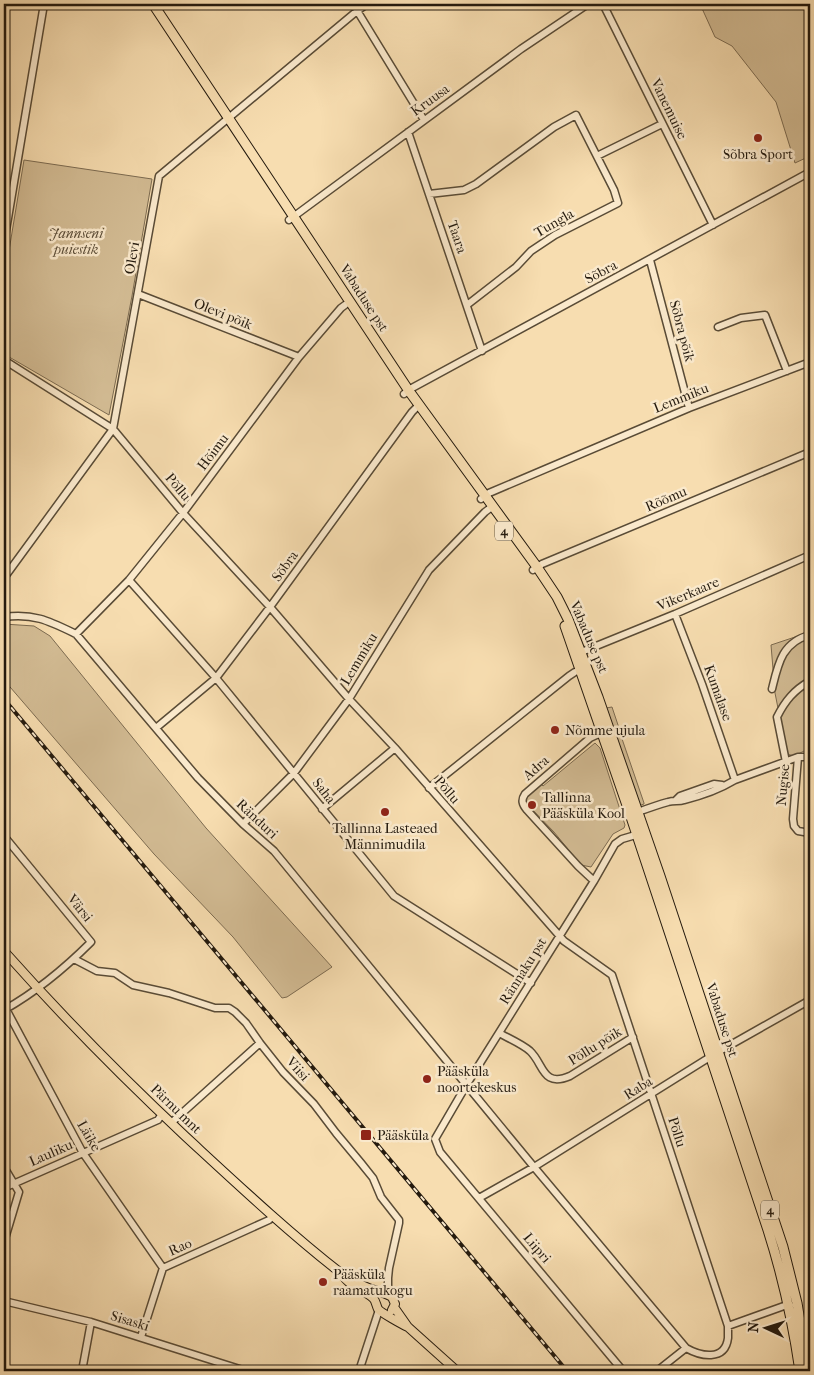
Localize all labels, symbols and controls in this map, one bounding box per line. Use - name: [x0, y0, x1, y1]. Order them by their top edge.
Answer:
- street label: Vanemuise: [647, 75, 691, 142]
- street label: Kruusa: [407, 80, 453, 120]
- marker: Sõbra Sport: [752, 132, 764, 144]
- place label: Sõbra Sport: [723, 146, 793, 163]
- street label: Tungla: [531, 205, 577, 241]
- street label: Taara: [443, 218, 471, 256]
- park label: Jannseni puiestik: [49, 225, 104, 258]
- street label: Olevi: [121, 240, 143, 276]
- street label: Sõbra: [582, 256, 620, 287]
- street label: Vabaduse pst: [335, 260, 392, 335]
- street label: Olevi põik: [191, 295, 256, 334]
- street label: Sõbra põik: [666, 298, 699, 364]
- street label: Lemmiku: [651, 379, 711, 417]
- street label: Hõimu: [194, 430, 232, 474]
- street label: Põllu: [162, 470, 194, 504]
- street label: Rõõmu: [643, 483, 689, 515]
- road number: 4: [495, 522, 513, 540]
- street label: Sõbra: [268, 547, 302, 585]
- street label: Vikerkaare: [653, 573, 722, 615]
- street label: Vabaduse pst: [566, 597, 612, 676]
- street label: Lemmiku: [337, 630, 381, 688]
- street label: Kumalase: [700, 663, 736, 723]
- place label: Nõmme ujula: [565, 722, 646, 739]
- marker: Nõmme ujula: [549, 724, 561, 736]
- street label: Adra: [519, 752, 553, 785]
- street label: Nugise: [773, 763, 793, 807]
- street label: Põllu: [430, 773, 464, 807]
- street label: Saha: [309, 775, 340, 808]
- place label: Tallinna Pääsküla Kool: [542, 789, 625, 822]
- street label: Ränduri: [233, 796, 281, 842]
- marker: Tallinna Pääsküla Kool: [526, 799, 538, 811]
- marker: Tallinna Lasteaed Männimudila: [379, 806, 391, 818]
- place label: Tallinna Lasteaed Männimudila: [332, 820, 438, 853]
- street label: Värsi: [63, 890, 96, 925]
- street label: Rännaku pst: [496, 934, 550, 1008]
- street label: Vabaduse pst: [702, 980, 742, 1059]
- street label: Põllu põik: [565, 1023, 626, 1069]
- street label: Viisi: [282, 1053, 313, 1085]
- place label: Pääsküla noortekeskus: [437, 1063, 516, 1096]
- street label: Raba: [620, 1072, 656, 1103]
- marker: Pääsküla noortekeskus: [421, 1073, 433, 1085]
- street label: Pärnu mnt: [147, 1081, 205, 1137]
- street label: Põllu: [664, 1115, 690, 1149]
- street label: Läike: [73, 1117, 105, 1155]
- place label: Pääsküla: [377, 1127, 429, 1144]
- marker: Pääsküla: [359, 1128, 373, 1142]
- street label: Lauliku: [27, 1136, 76, 1170]
- road number: 4: [761, 1200, 779, 1220]
- street label: Liipri: [519, 1229, 555, 1267]
- street label: Rao: [166, 1234, 194, 1260]
- place label: Pääsküla raamatukogu: [333, 1266, 413, 1299]
- marker: Pääsküla raamatukogu: [317, 1276, 329, 1288]
- north arrow: [742, 1302, 792, 1352]
- street label: Sisaski: [109, 1307, 151, 1335]
- text: N: [745, 1321, 762, 1333]

